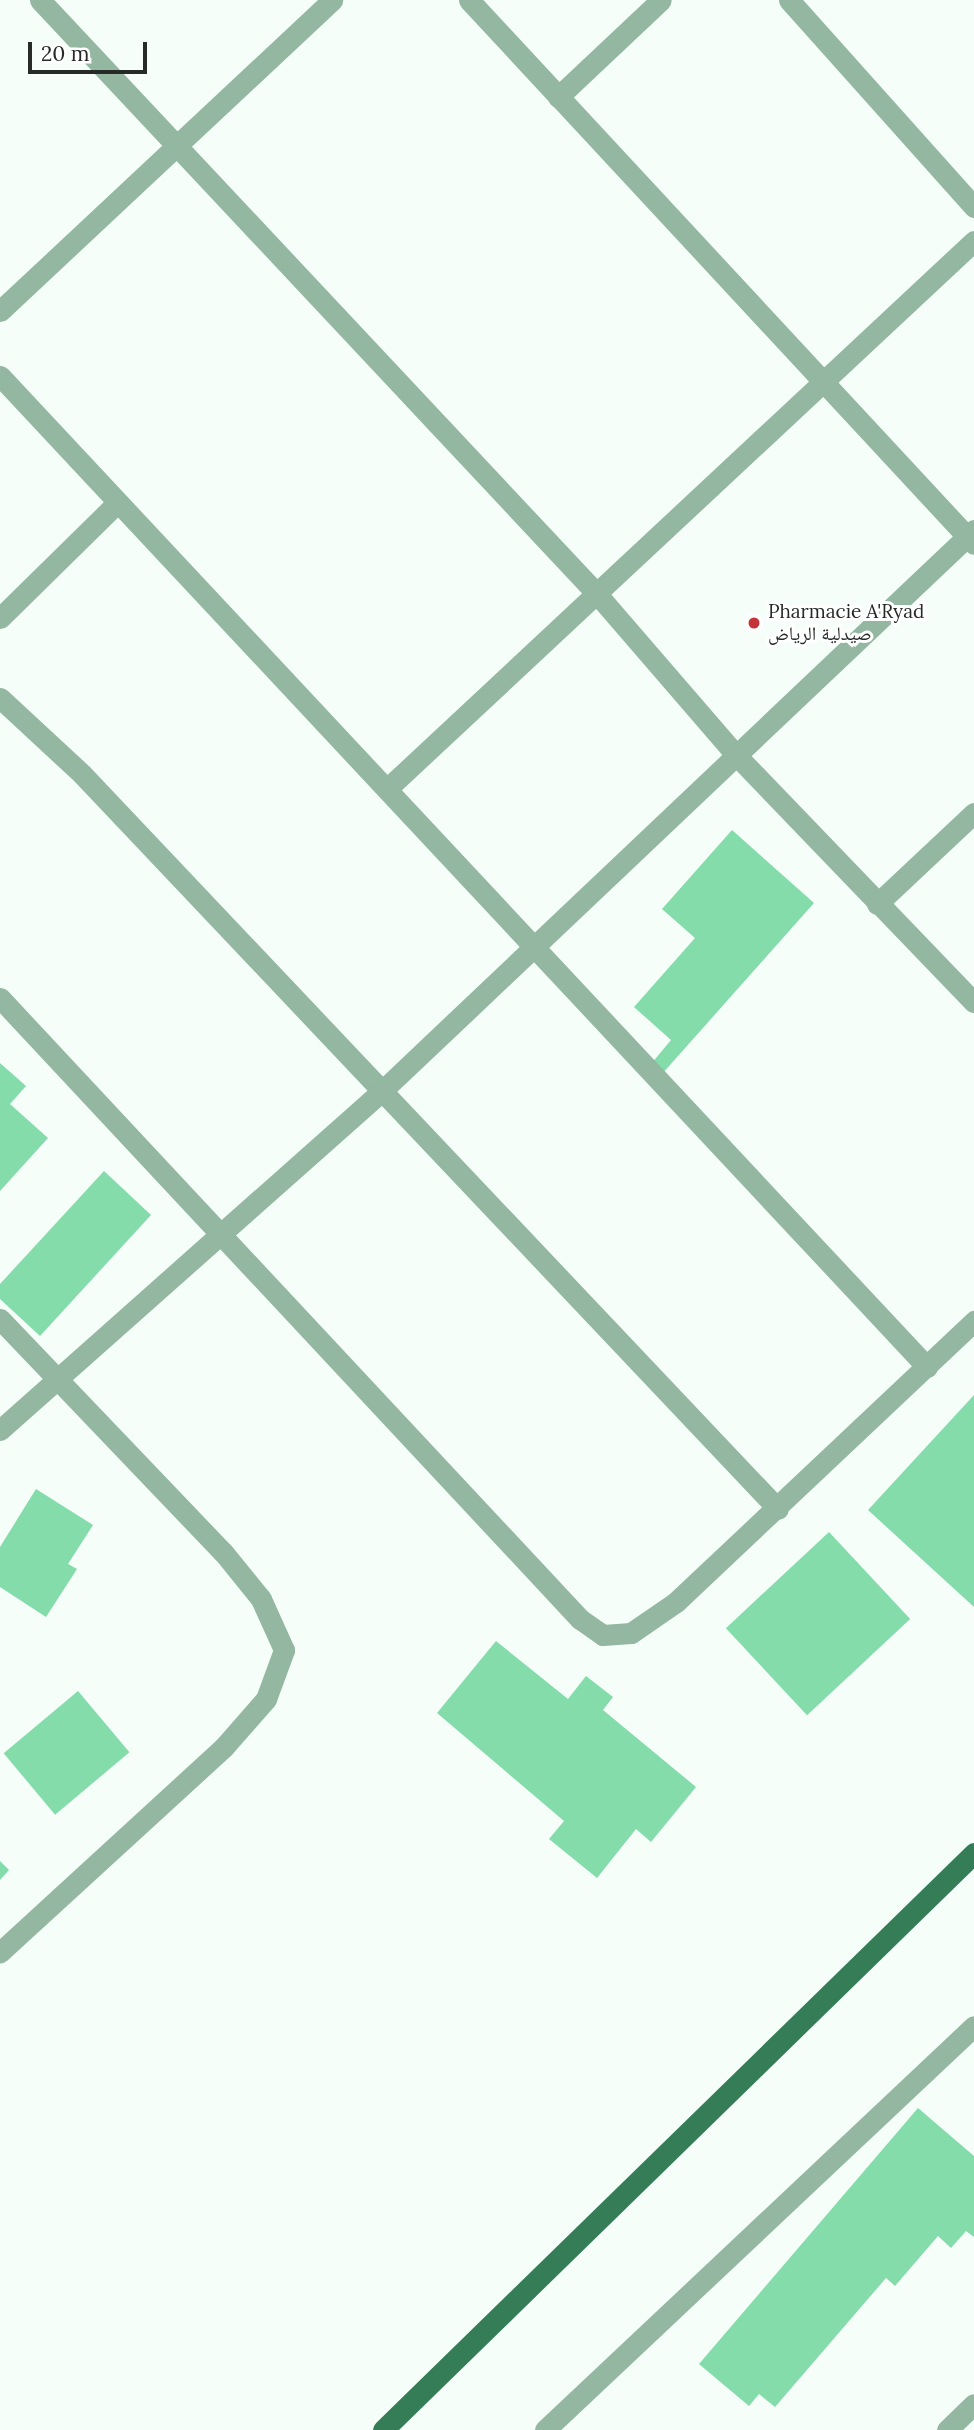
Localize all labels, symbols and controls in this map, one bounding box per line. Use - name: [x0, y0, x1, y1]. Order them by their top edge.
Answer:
- scale bar: [32, 28, 150, 72]
- text: 20 m: [41, 40, 90, 67]
- place label: Pharmacie A'Ryad صيدلية الرياض: [768, 601, 924, 645]
- marker: Pharmacie A'Ryad صيدلية الرياض: [746, 615, 762, 631]

